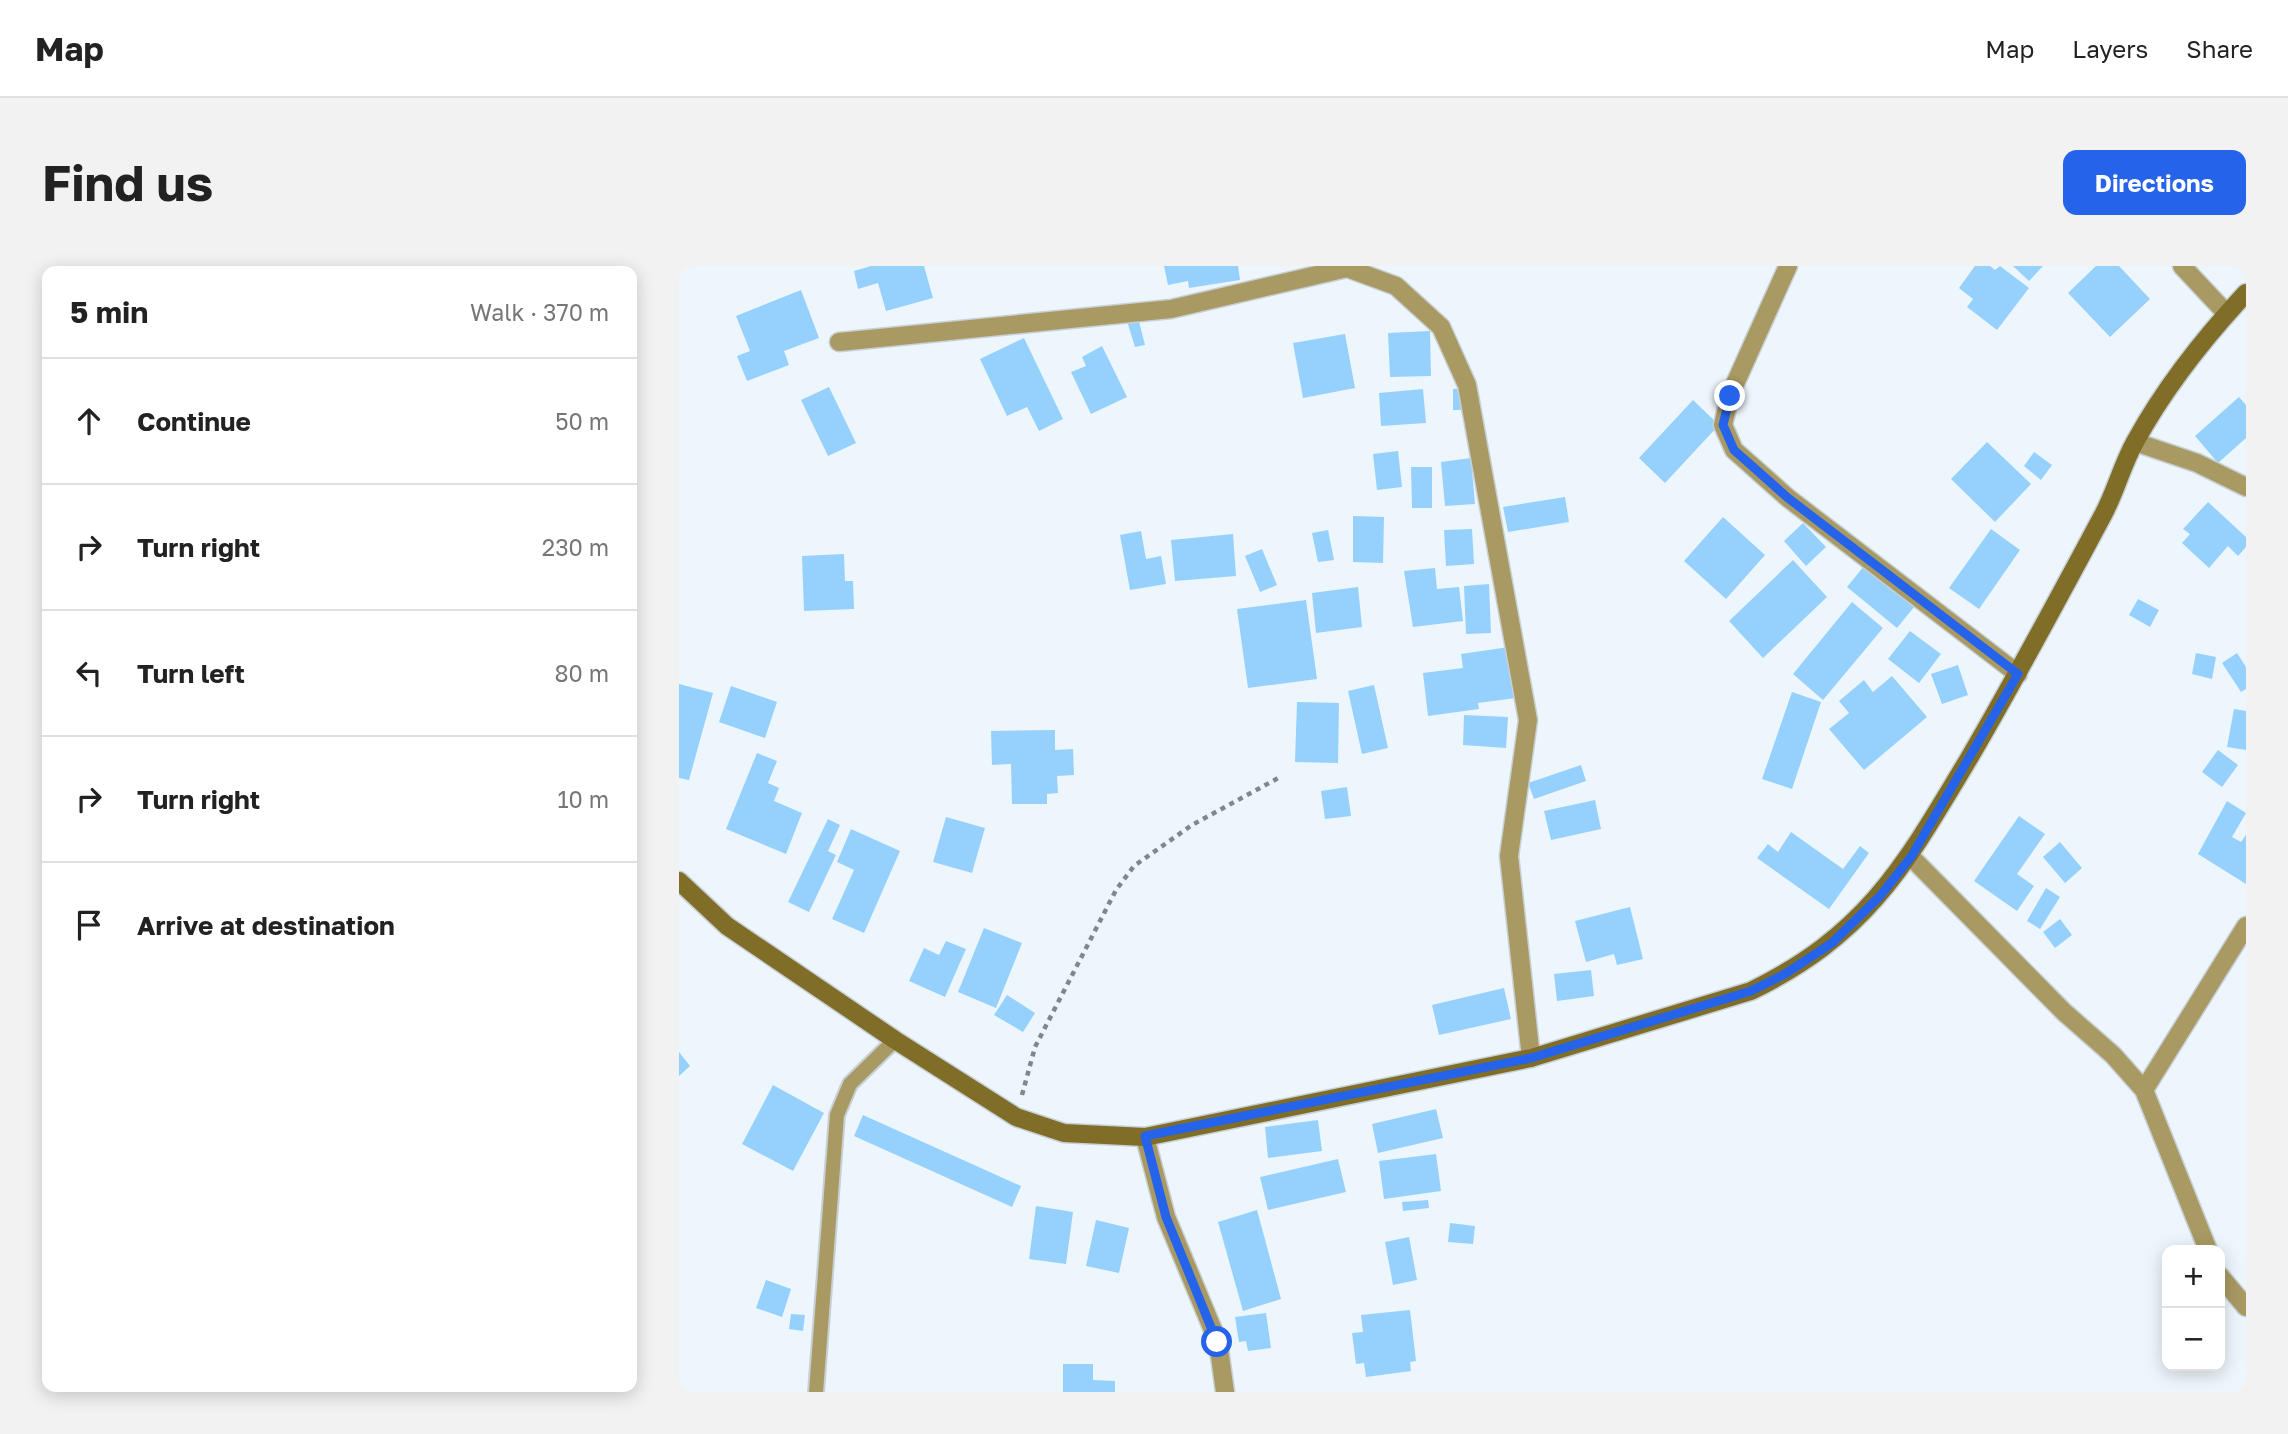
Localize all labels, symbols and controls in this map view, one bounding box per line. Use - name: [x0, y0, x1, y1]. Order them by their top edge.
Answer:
- text: Map: [35, 29, 104, 68]
- text: Map: [1985, 34, 2034, 63]
- text: Layers: [2072, 34, 2148, 63]
- text: Share: [2186, 34, 2253, 63]
- button: Directions: [2063, 150, 2246, 215]
- text: Find us: [42, 153, 213, 212]
- text: 5 min: [70, 294, 148, 330]
- text: Walk · 370 m: [470, 298, 609, 326]
- route end: [1714, 380, 1745, 411]
- icon: ahead: [70, 402, 108, 440]
- text: Continue: [137, 406, 251, 437]
- text: 50 m: [555, 407, 609, 435]
- icon: right: [70, 528, 108, 566]
- text: Turn right: [137, 532, 260, 563]
- text: 230 m: [542, 533, 609, 561]
- icon: left: [70, 654, 108, 692]
- text: Turn left: [137, 658, 245, 689]
- text: 80 m: [555, 659, 609, 687]
- icon: right: [70, 780, 108, 818]
- text: Turn right: [137, 784, 260, 815]
- text: 10 m: [557, 785, 609, 813]
- icon: arrive: [70, 906, 108, 944]
- text: Arrive at destination: [137, 910, 395, 941]
- map controls: [2162, 1245, 2225, 1371]
- button: +: [2162, 1245, 2225, 1308]
- button: −: [2162, 1308, 2225, 1371]
- route start: [1201, 1326, 1232, 1357]

